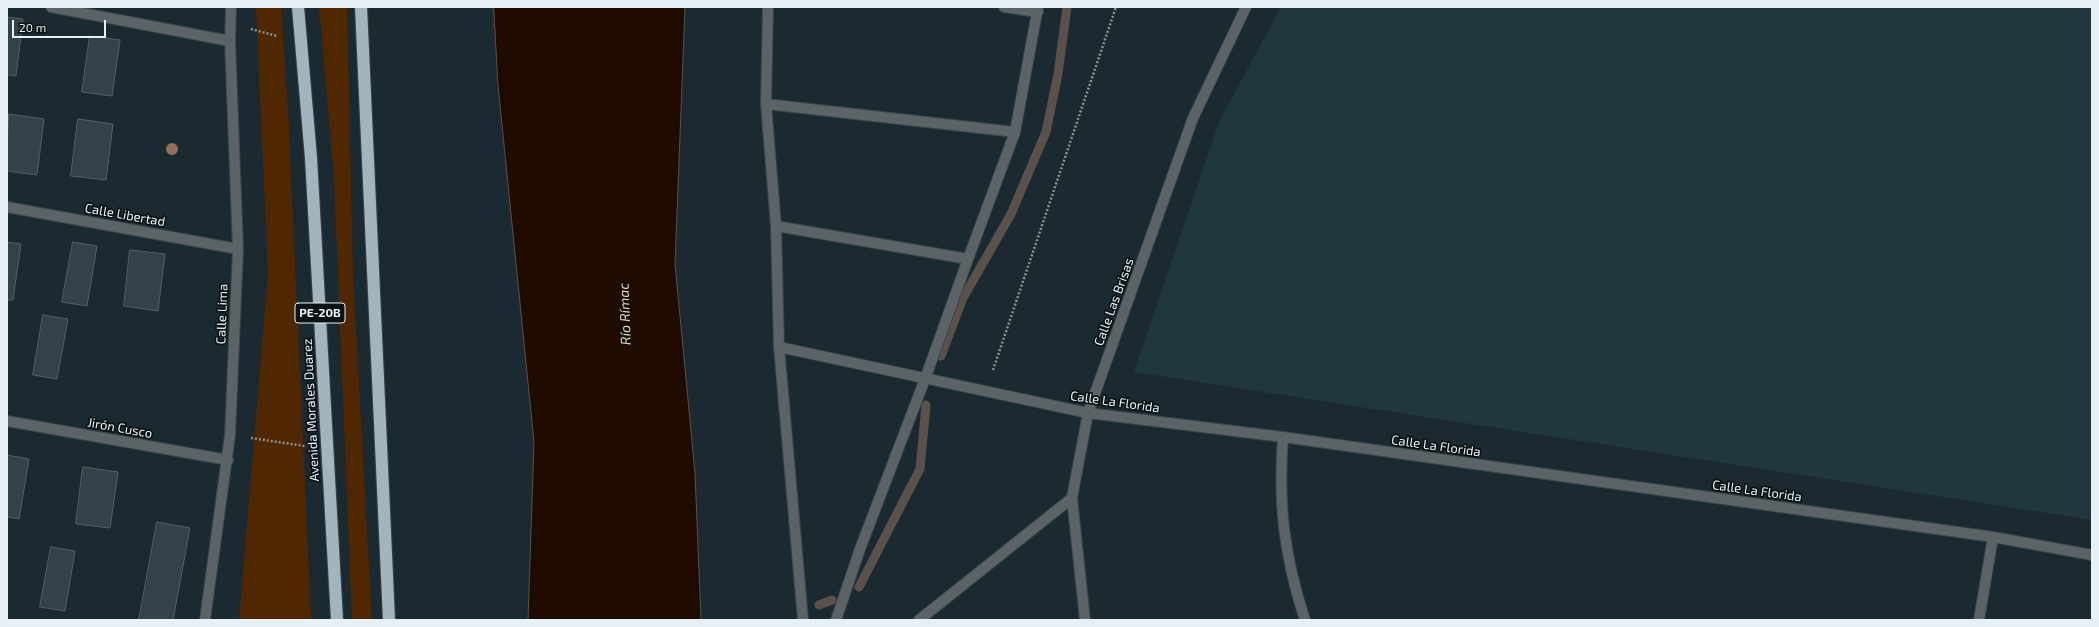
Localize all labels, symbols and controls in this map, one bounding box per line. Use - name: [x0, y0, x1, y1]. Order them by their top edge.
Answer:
- scale bar: [14, 12, 108, 38]
- text: 20 m: [19, 20, 46, 34]
- street label: Calle Libertad: [84, 200, 166, 230]
- street label: Calle Las Brisas: [1091, 256, 1137, 348]
- street label: Calle Lima: [213, 283, 231, 345]
- water label: Río Rímac: [616, 283, 634, 345]
- road number: PE-20B: [295, 303, 345, 323]
- street label: Avenida Morales Duarez: [299, 338, 323, 482]
- street label: Calle La Florida: [1069, 388, 1161, 416]
- street label: Jirón Cusco: [86, 415, 154, 441]
- street label: Calle La Florida: [1390, 432, 1482, 460]
- street label: Calle La Florida: [1711, 477, 1803, 505]

